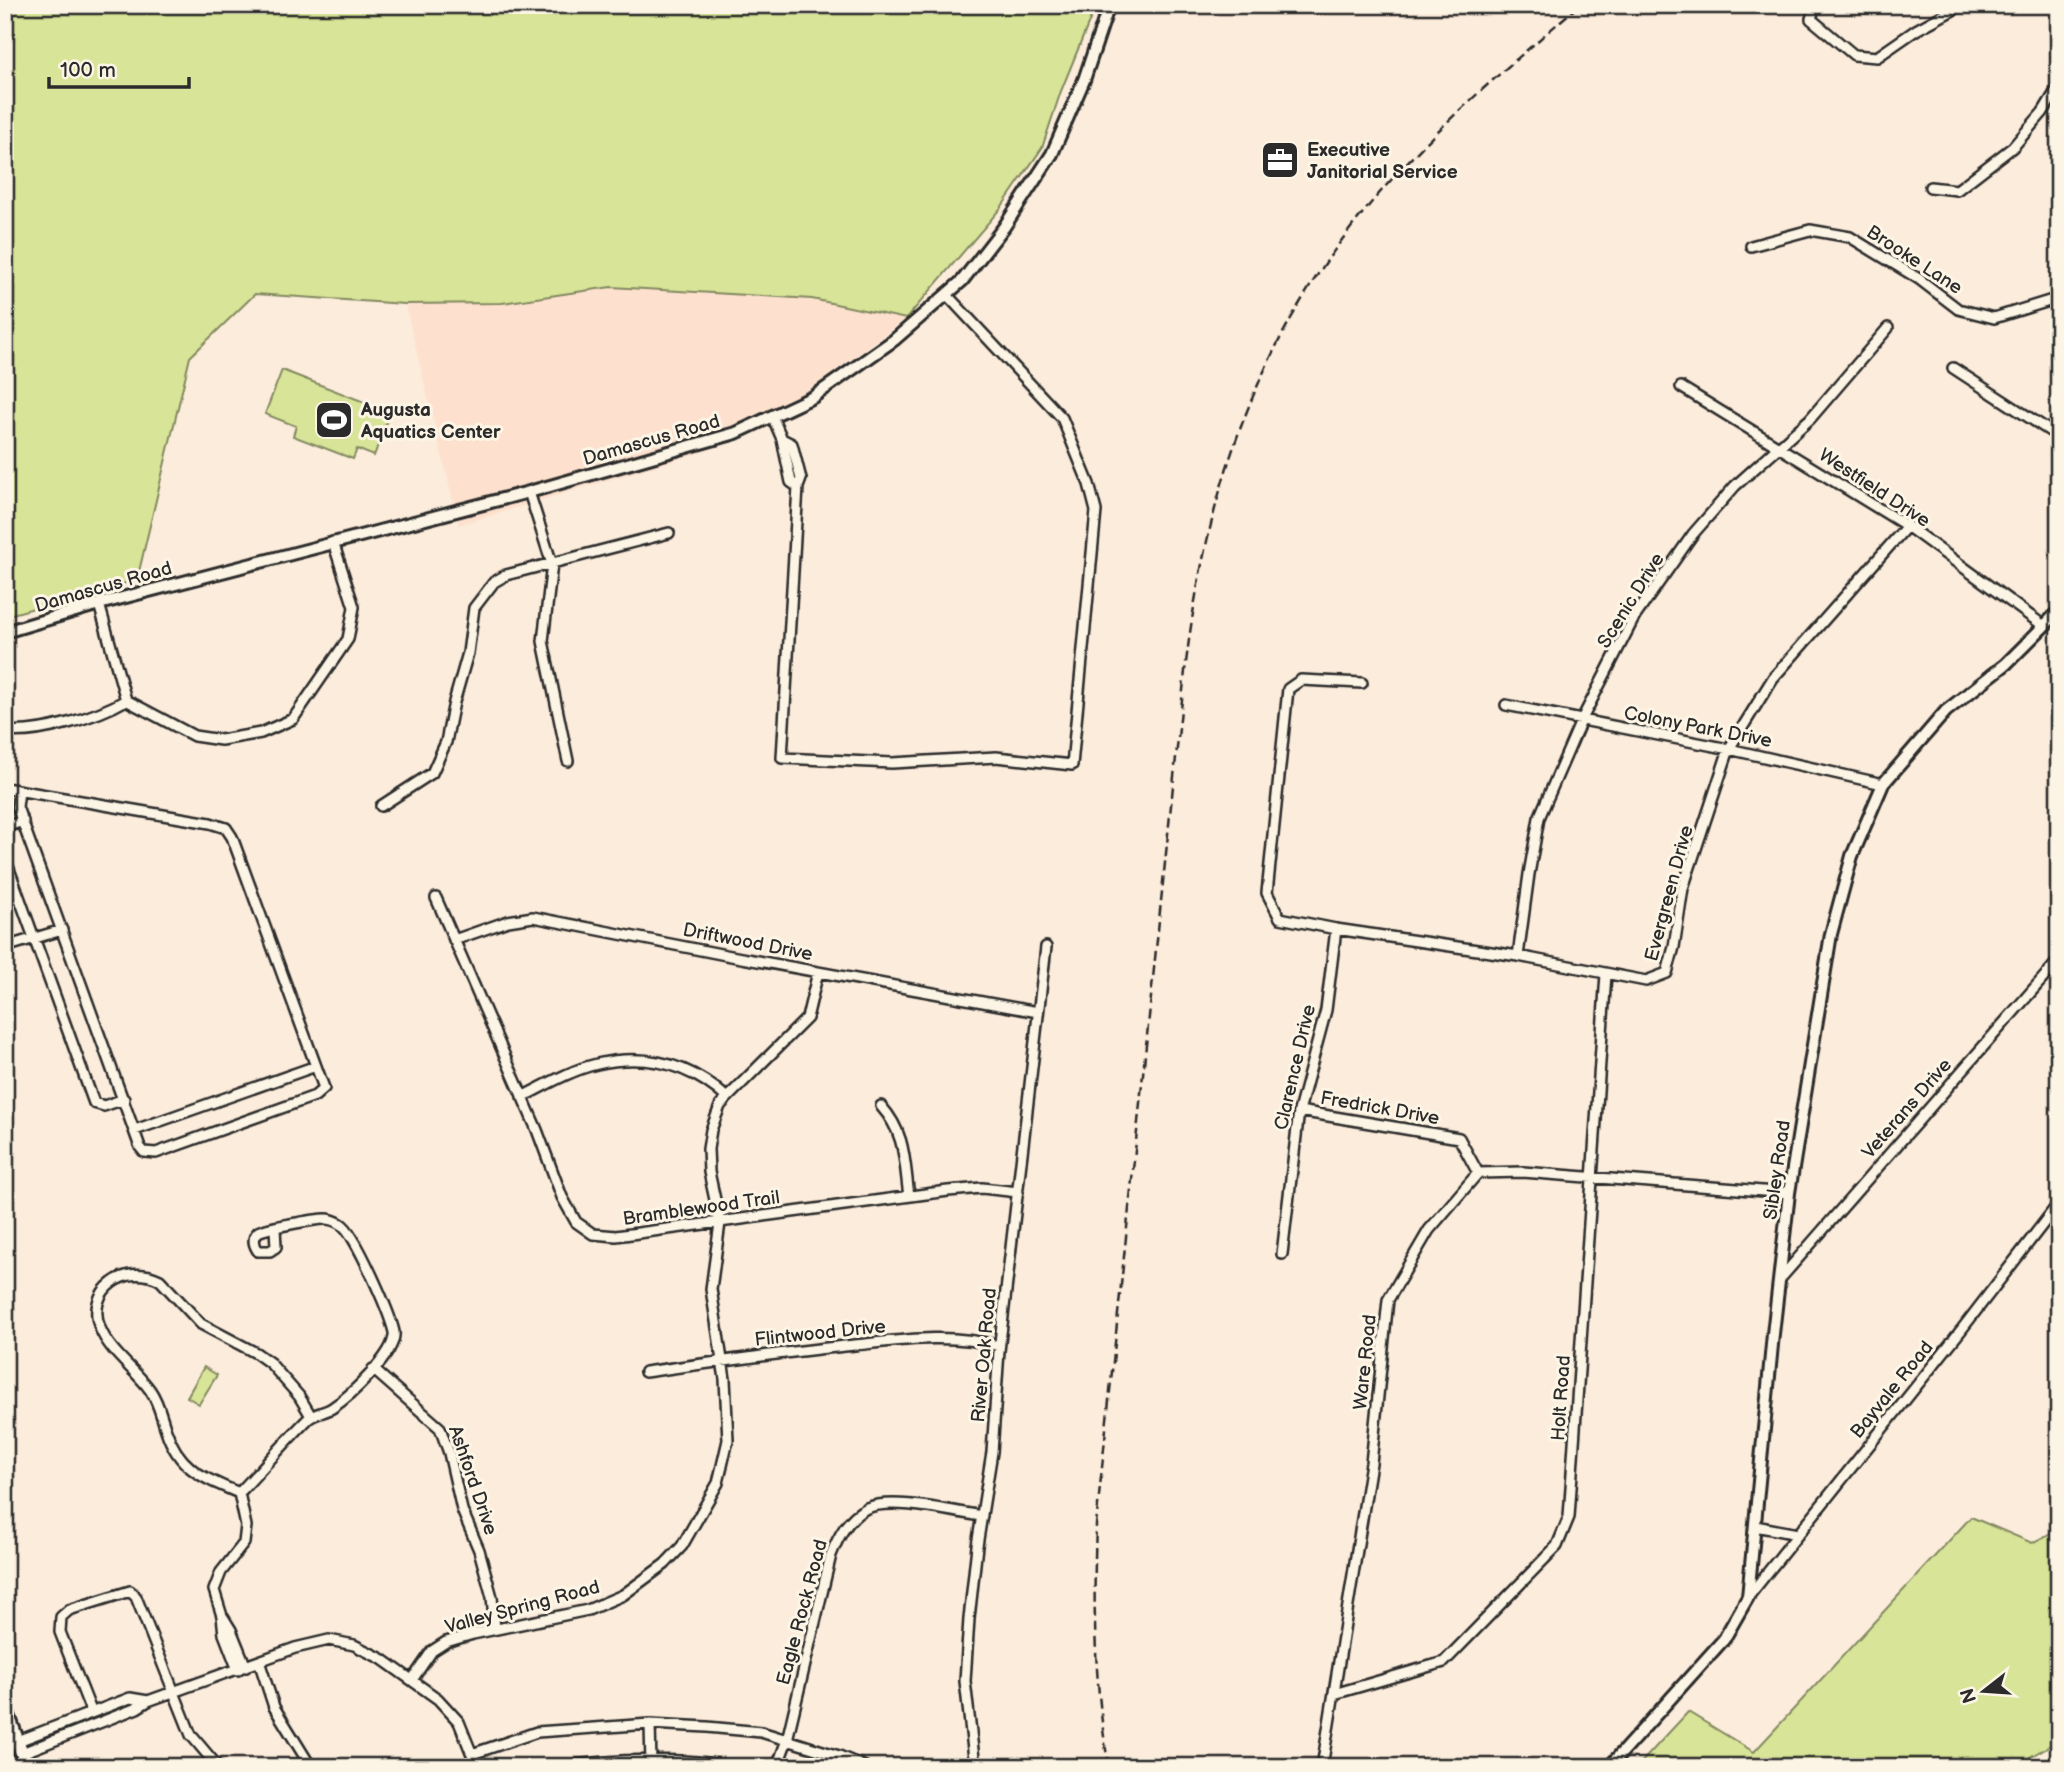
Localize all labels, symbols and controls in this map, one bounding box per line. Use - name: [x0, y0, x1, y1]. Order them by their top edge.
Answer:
- scale bar: [49, 46, 189, 90]
- text: 100 m: [60, 58, 116, 83]
- office icon: Executive Janitorial Service: [1259, 139, 1301, 181]
- place label: Executive Janitorial Service: [1307, 139, 1458, 184]
- street label: Brooke Lane: [1862, 221, 1966, 300]
- sports icon: Augusta Aquatics Center: [313, 399, 355, 441]
- place label: Augusta Aquatics Center: [360, 399, 501, 444]
- street label: Damascus Road: [580, 410, 723, 471]
- street label: Westfield Drive: [1814, 444, 1934, 533]
- street label: Scenic Drive: [1593, 549, 1670, 653]
- street label: Damascus Road: [32, 557, 175, 618]
- street label: Colony Park Drive: [1622, 702, 1774, 753]
- street label: Evergreen Drive: [1640, 823, 1699, 964]
- street label: Driftwood Drive: [681, 919, 815, 966]
- street label: Clarence Drive: [1270, 1002, 1321, 1132]
- street label: Veterans Drive: [1857, 1054, 1957, 1164]
- street label: Fredrick Drive: [1318, 1087, 1441, 1130]
- street label: Sibley Road: [1759, 1119, 1796, 1221]
- street label: Bramblewood Trail: [621, 1186, 781, 1231]
- street label: River Oak Road: [967, 1287, 1002, 1423]
- street label: Ware Road: [1349, 1313, 1382, 1411]
- street label: Flintwood Drive: [754, 1315, 887, 1352]
- street label: Bayvale Road: [1846, 1337, 1938, 1443]
- street label: Holt Road: [1547, 1354, 1576, 1442]
- street label: Ashford Drive: [443, 1423, 502, 1538]
- street label: Eagle Rock Road: [772, 1537, 833, 1688]
- street label: Valley Spring Road: [443, 1576, 602, 1639]
- north arrow: [1948, 1656, 2018, 1726]
- text: N: [1956, 1685, 1982, 1706]

